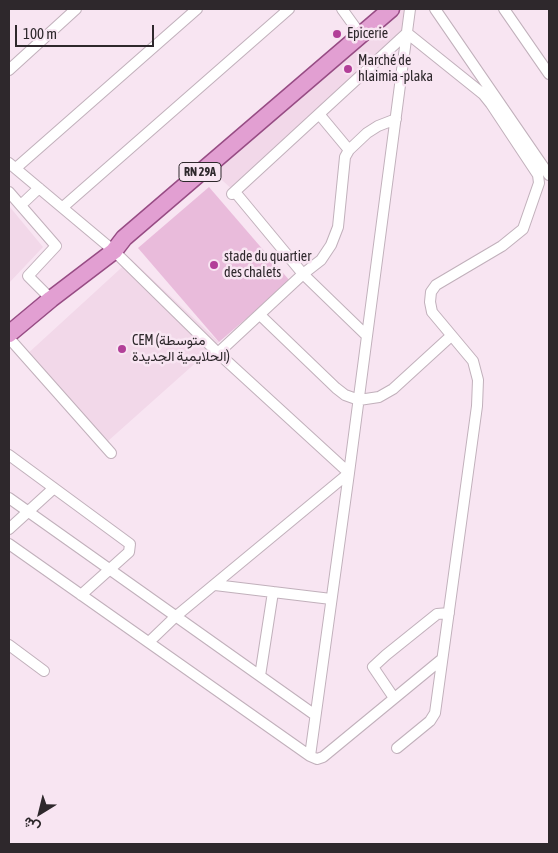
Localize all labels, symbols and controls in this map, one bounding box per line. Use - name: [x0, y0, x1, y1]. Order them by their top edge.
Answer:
- scale bar: [18, 15, 156, 47]
- text: 100 m: [23, 25, 57, 42]
- place label: Epicerie: [347, 26, 388, 42]
- marker: Epicerie: [331, 28, 343, 40]
- place label: Marché de hlaimia -plaka: [358, 53, 433, 85]
- marker: Marché de hlaimia -plaka: [342, 63, 354, 75]
- road number: RN 29A: [179, 162, 221, 182]
- place label: stade du quartier des chalets: [224, 249, 311, 282]
- marker: stade du quartier des chalets: [208, 259, 220, 271]
- place label: CEM (متوسطة الحلايمية الجديدة): [132, 333, 230, 366]
- marker: CEM (متوسطة الحلايمية الجديدة): [116, 343, 128, 355]
- north arrow: [15, 788, 65, 838]
- text: ش: [20, 814, 43, 837]

